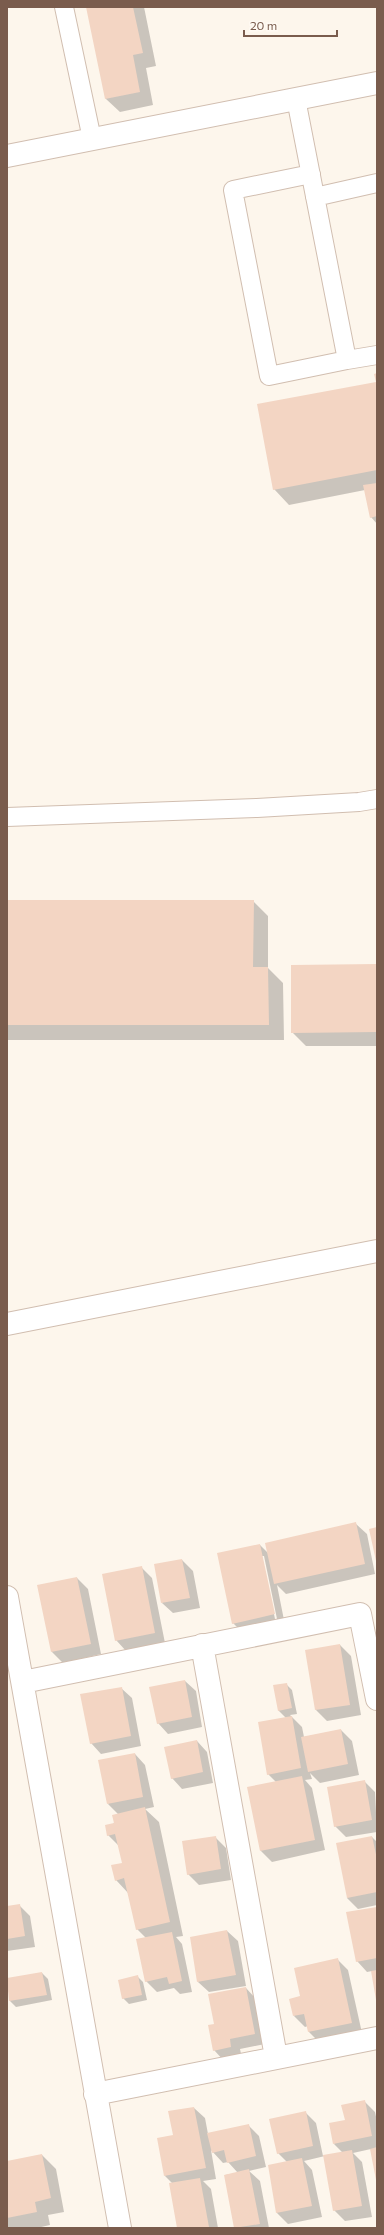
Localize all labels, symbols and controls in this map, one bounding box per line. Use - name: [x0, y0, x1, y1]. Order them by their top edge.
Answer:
- scale bar: [244, 12, 337, 38]
- text: 20 m: [250, 18, 277, 32]

